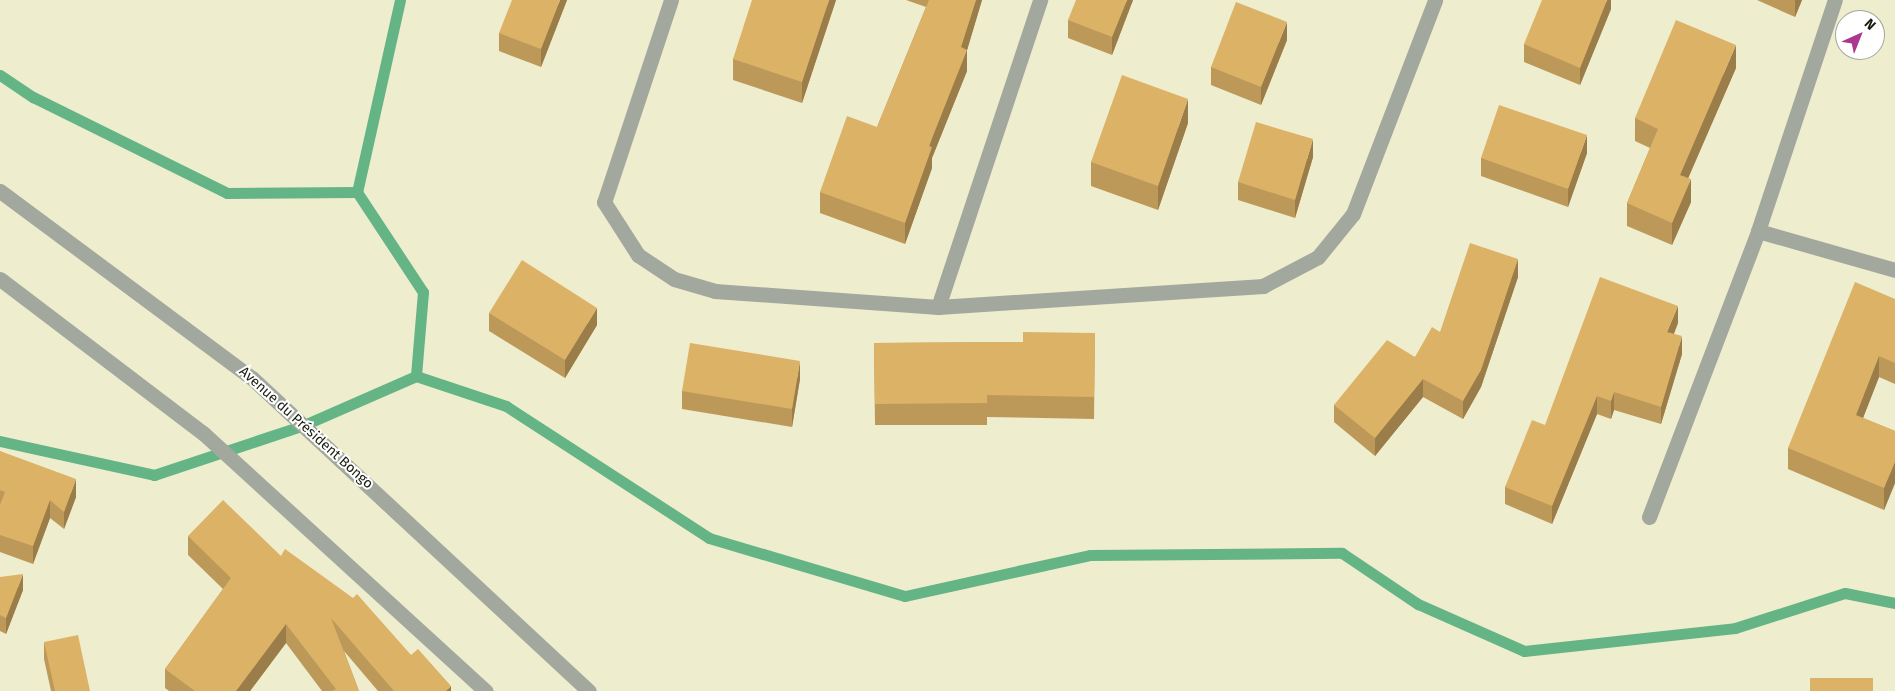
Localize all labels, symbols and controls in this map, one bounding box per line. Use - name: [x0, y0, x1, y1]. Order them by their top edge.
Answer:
- north arrow: [1835, 10, 1885, 60]
- text: N: [1861, 15, 1879, 34]
- street label: Avenue du Président Bongo: [236, 363, 376, 493]

